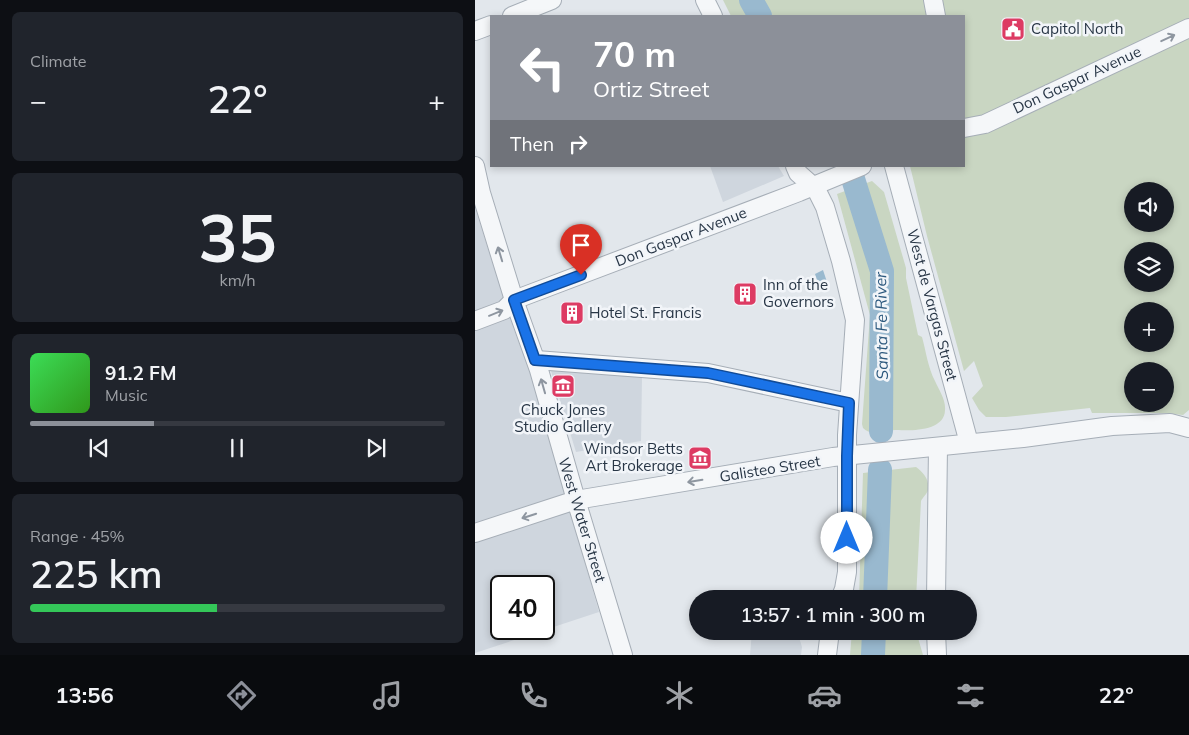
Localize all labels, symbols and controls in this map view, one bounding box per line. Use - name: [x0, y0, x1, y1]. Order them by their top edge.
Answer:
- public building icon: Capitol North: [1000, 16, 1026, 42]
- place label: Capitol North: [1031, 19, 1123, 38]
- text: 70 m: [593, 32, 676, 76]
- one-way arrow: [1160, 33, 1175, 42]
- icon: left: [510, 35, 575, 100]
- street label: Don Gaspar Avenue: [1010, 41, 1144, 118]
- text: Climate: [30, 51, 86, 71]
- text: 22°: [208, 75, 267, 123]
- text: Ortiz Street: [593, 75, 710, 103]
- text: −: [30, 83, 47, 118]
- text: +: [428, 83, 445, 118]
- icon: right: [564, 130, 592, 158]
- text: Then: [510, 132, 554, 156]
- map controls: [1124, 182, 1174, 412]
- button: sound: [1124, 182, 1174, 232]
- text: 35: [198, 197, 277, 278]
- street label: Don Gaspar Avenue: [612, 203, 749, 270]
- pin: [560, 224, 602, 275]
- street label: West de Vargas Street: [903, 227, 962, 383]
- icon: arrive: [567, 231, 595, 259]
- button: layers: [1124, 242, 1174, 292]
- one-way arrow: [494, 246, 504, 262]
- text: km/h: [219, 270, 256, 290]
- water label: Santa Fe River: [870, 271, 892, 380]
- place label: Inn of the Governors: [763, 275, 834, 311]
- building icon: Inn of the Governors: [732, 281, 758, 307]
- building icon: Hotel St. Francis: [559, 300, 585, 326]
- button: +: [1124, 302, 1174, 352]
- place label: Hotel St. Francis: [589, 303, 702, 322]
- one-way arrow: [488, 307, 503, 317]
- text: 91.2 FM: [105, 361, 177, 385]
- button: −: [1124, 362, 1174, 412]
- museum icon: Chuck Jones Studio Gallery: [550, 373, 576, 399]
- one-way arrow: [538, 379, 548, 395]
- text: Music: [105, 385, 148, 405]
- place label: Chuck Jones Studio Gallery: [514, 400, 612, 436]
- icon: previous: [85, 434, 113, 462]
- icon: pause: [223, 434, 251, 462]
- icon: next: [362, 434, 390, 462]
- place label: Windsor Betts Art Brokerage: [583, 439, 683, 475]
- museum icon: Windsor Betts Art Brokerage: [687, 445, 713, 471]
- street label: Galisteo Street: [718, 451, 822, 486]
- street label: West Water Street: [554, 455, 610, 585]
- one-way arrow: [687, 476, 703, 486]
- one-way arrow: [522, 511, 538, 521]
- position arrow: [820, 511, 872, 563]
- text: Range · 45%: [30, 526, 125, 546]
- text: 225 km: [30, 550, 163, 598]
- speed limit sign: 40: [490, 575, 555, 640]
- text: 13:57 · 1 min · 300 m: [740, 603, 926, 627]
- icon: directions: [224, 678, 259, 713]
- icon: music: [370, 678, 405, 713]
- icon: phone: [516, 678, 551, 713]
- icon: climate: [662, 678, 697, 713]
- icon: car: [807, 678, 842, 713]
- icon: filters: [953, 678, 988, 713]
- text: 13:56: [55, 681, 114, 709]
- text: 22°: [1099, 681, 1134, 709]

